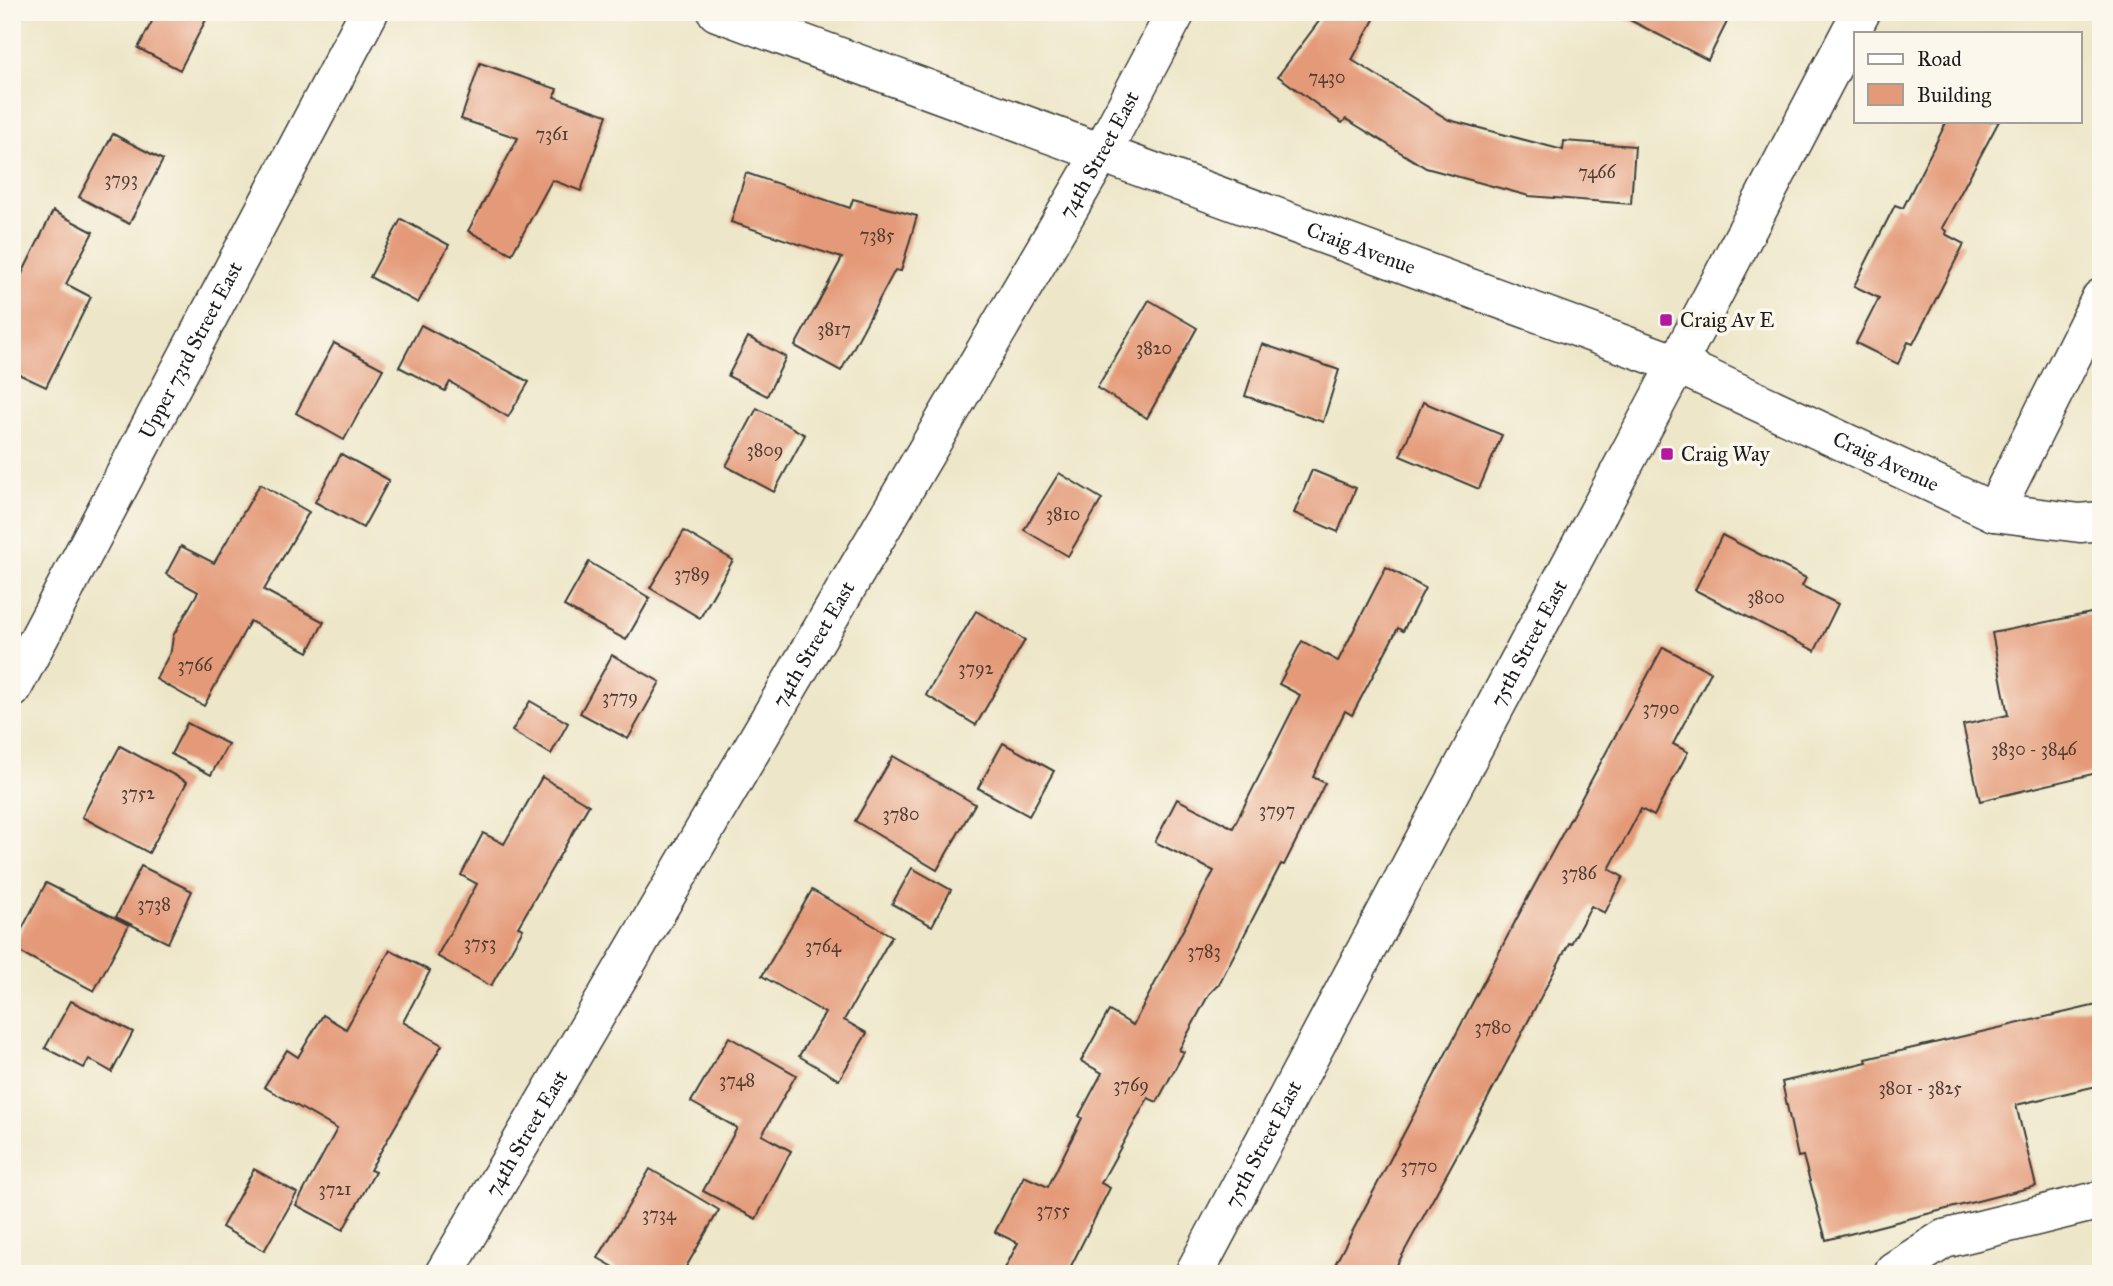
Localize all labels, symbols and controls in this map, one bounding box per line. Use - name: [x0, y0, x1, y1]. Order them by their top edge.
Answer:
- legend: [1854, 32, 2082, 122]
- text: Road: [1917, 46, 1962, 72]
- house number: 7430: [1309, 66, 1345, 88]
- text: Building: [1917, 82, 1991, 108]
- street label: 74th Street East: [1053, 86, 1145, 223]
- house number: 7361: [535, 123, 569, 145]
- house number: 7466: [1578, 161, 1617, 183]
- house number: 3793: [104, 168, 138, 190]
- street label: Craig Avenue: [1303, 216, 1419, 280]
- house number: 7385: [860, 224, 895, 246]
- street label: Upper 73rd Street East: [133, 257, 248, 443]
- place label: Craig Av E: [1680, 307, 1774, 333]
- marker: Craig Av E: [1658, 312, 1674, 328]
- house number: 3817: [817, 318, 851, 340]
- house number: 3820: [1136, 337, 1172, 359]
- street label: Craig Avenue: [1829, 426, 1943, 498]
- house number: 3809: [747, 439, 783, 461]
- place label: Craig Way: [1681, 441, 1771, 467]
- marker: Craig Way: [1659, 446, 1675, 462]
- house number: 3810: [1046, 503, 1080, 525]
- house number: 3789: [674, 563, 710, 585]
- street label: 75th Street East: [1484, 575, 1573, 711]
- street label: 74th Street East: [766, 576, 861, 712]
- house number: 3800: [1747, 586, 1785, 608]
- house number: 3766: [177, 654, 213, 676]
- house number: 3792: [958, 657, 994, 679]
- house number: 3779: [602, 686, 638, 708]
- house number: 3790: [1643, 697, 1679, 719]
- house number: 3830 - 3846: [1991, 738, 2078, 760]
- house number: 3752: [121, 782, 155, 804]
- house number: 3797: [1259, 799, 1295, 821]
- house number: 3780: [883, 803, 919, 825]
- house number: 3786: [1561, 862, 1598, 884]
- house number: 3738: [137, 893, 171, 915]
- house number: 3753: [464, 932, 496, 954]
- house number: 3764: [805, 935, 842, 957]
- house number: 3783: [1187, 940, 1221, 962]
- house number: 3780: [1475, 1016, 1511, 1038]
- street label: 74th Street East: [479, 1065, 574, 1201]
- house number: 3748: [719, 1069, 755, 1091]
- house number: 3769: [1113, 1074, 1149, 1096]
- street label: 75th Street East: [1219, 1076, 1308, 1212]
- house number: 3801 - 3825: [1878, 1077, 1962, 1099]
- house number: 3770: [1401, 1155, 1437, 1177]
- house number: 3721: [319, 1178, 351, 1200]
- house number: 3755: [1036, 1199, 1070, 1221]
- house number: 3734: [642, 1203, 677, 1225]

